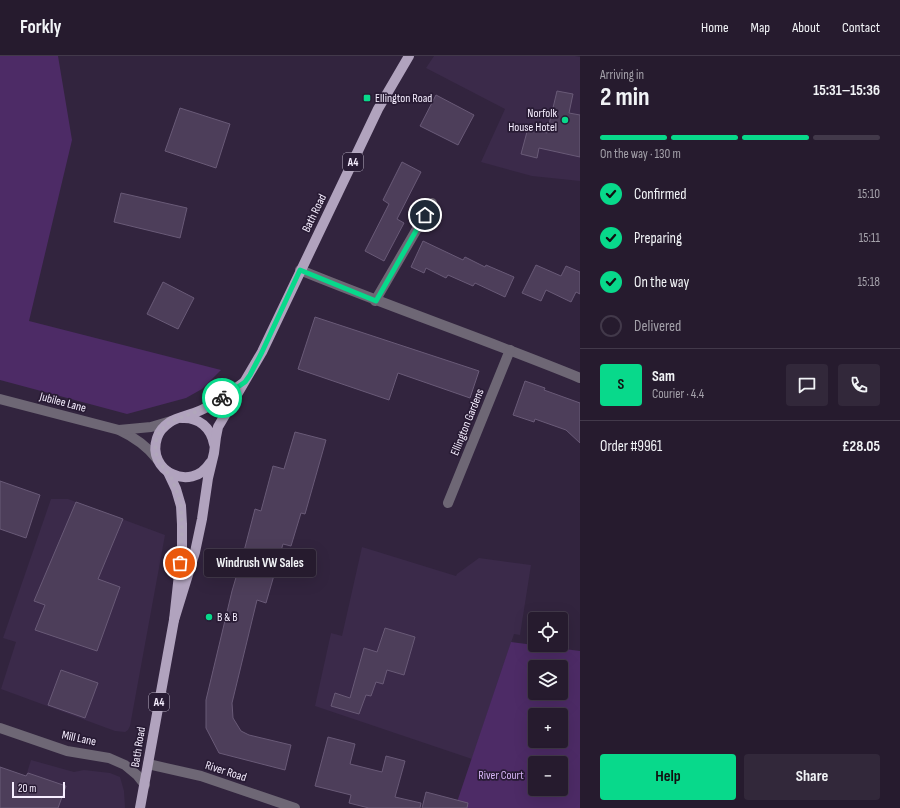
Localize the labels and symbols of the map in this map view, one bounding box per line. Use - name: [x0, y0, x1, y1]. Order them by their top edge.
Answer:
- place label: Ellington Road: [375, 91, 432, 106]
- marker: Ellington Road: [362, 93, 372, 103]
- place label: Norfolk House Hotel: [508, 106, 557, 135]
- marker: Norfolk House Hotel: [560, 115, 570, 125]
- road number: A4: [343, 153, 363, 171]
- street label: Bath Road: [299, 192, 330, 235]
- pin: [408, 198, 442, 232]
- courier: [202, 378, 242, 418]
- street label: Ellington Gardens: [447, 387, 488, 458]
- street label: Jubilee Lane: [37, 389, 88, 416]
- pin: [163, 546, 197, 580]
- callout: Windrush VW Sales: [204, 549, 316, 577]
- place label: B & B: [217, 610, 238, 625]
- marker: B & B: [204, 612, 214, 622]
- road number: A4: [149, 693, 169, 711]
- street label: Bath Road: [128, 726, 149, 768]
- street label: Mill Lane: [60, 728, 98, 749]
- street label: River Road: [203, 758, 248, 785]
- park label: River Court: [478, 768, 524, 783]
- scale bar: [12, 780, 65, 799]

